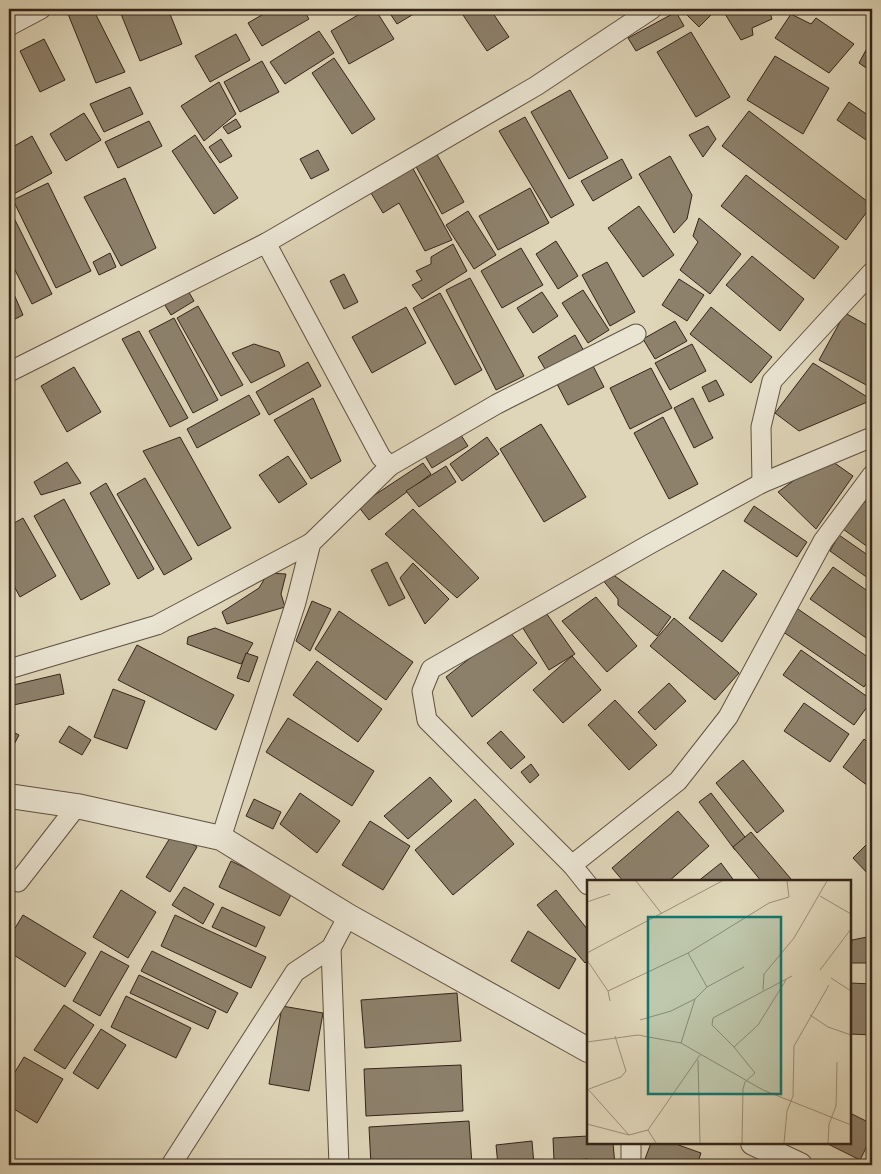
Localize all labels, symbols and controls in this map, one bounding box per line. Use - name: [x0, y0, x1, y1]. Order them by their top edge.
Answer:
- inset map: [587, 880, 851, 1144]

